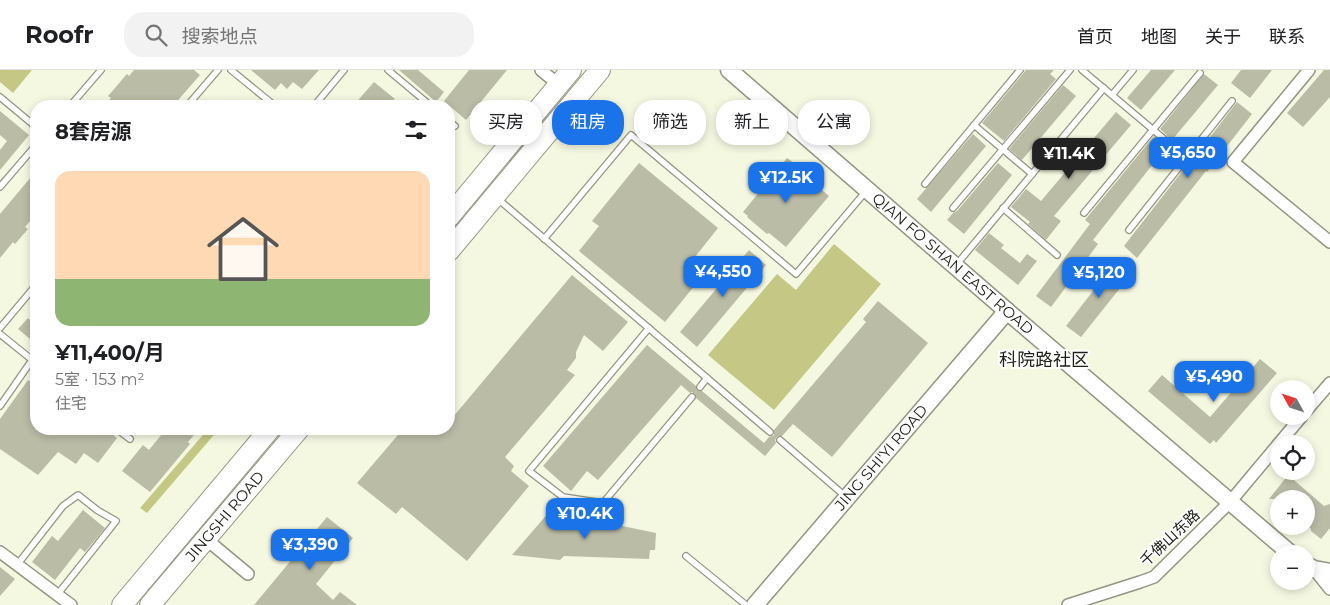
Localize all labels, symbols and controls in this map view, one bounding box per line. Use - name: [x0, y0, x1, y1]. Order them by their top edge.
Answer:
- search box: [124, 12, 474, 57]
- text: Roofr: [25, 20, 94, 49]
- icon: search: [142, 21, 170, 49]
- text: 搜索地点: [182, 25, 258, 48]
- text: 首页: [1077, 26, 1113, 48]
- text: 地图: [1141, 26, 1177, 48]
- text: 关于: [1205, 26, 1241, 48]
- text: 联系: [1269, 26, 1305, 48]
- chip: 买房: [470, 100, 542, 145]
- chip: 租房: [552, 100, 624, 145]
- chip: 筛选: [634, 100, 706, 145]
- chip: 新上: [716, 100, 788, 145]
- chip: 公寓: [798, 100, 870, 145]
- icon: filters: [402, 116, 430, 144]
- text: 8套房源: [55, 119, 132, 144]
- pin: ¥5,650: [1147, 136, 1229, 179]
- pin: ¥11.4K: [1028, 138, 1110, 180]
- text: ¥5,650: [1160, 143, 1216, 162]
- text: ¥11.4K: [1043, 144, 1095, 163]
- pin: ¥12.5K: [745, 162, 827, 204]
- text: ¥12.5K: [759, 168, 813, 187]
- street label: QIAN FO SHAN EAST ROAD: [868, 188, 1038, 338]
- icon: home: [198, 204, 288, 294]
- pin: ¥4,550: [682, 256, 764, 298]
- pin: ¥5,120: [1058, 256, 1140, 299]
- text: ¥4,550: [695, 262, 751, 281]
- text: ¥5,120: [1073, 263, 1125, 282]
- text: ¥11,400/月: [55, 340, 165, 365]
- district label: 科院路社区: [999, 349, 1089, 371]
- pin: ¥5,490: [1173, 360, 1255, 403]
- text: ¥5,490: [1185, 367, 1243, 386]
- text: 5室 · 153 m²: [55, 370, 144, 389]
- north arrow: [1270, 380, 1315, 425]
- map controls: [1270, 380, 1315, 590]
- text: 住宅: [55, 394, 87, 413]
- street label: JING SHI'YI ROAD: [830, 401, 931, 515]
- button: locate: [1270, 435, 1315, 480]
- street label: JINGSHI ROAD: [180, 467, 268, 566]
- button: +: [1270, 490, 1315, 535]
- pin: ¥10.4K: [544, 498, 626, 540]
- text: ¥10.4K: [557, 504, 613, 523]
- street label: 千佛山东路: [1136, 505, 1204, 570]
- pin: ¥3,390: [269, 528, 351, 571]
- text: ¥3,390: [282, 535, 338, 554]
- button: −: [1270, 545, 1315, 590]

